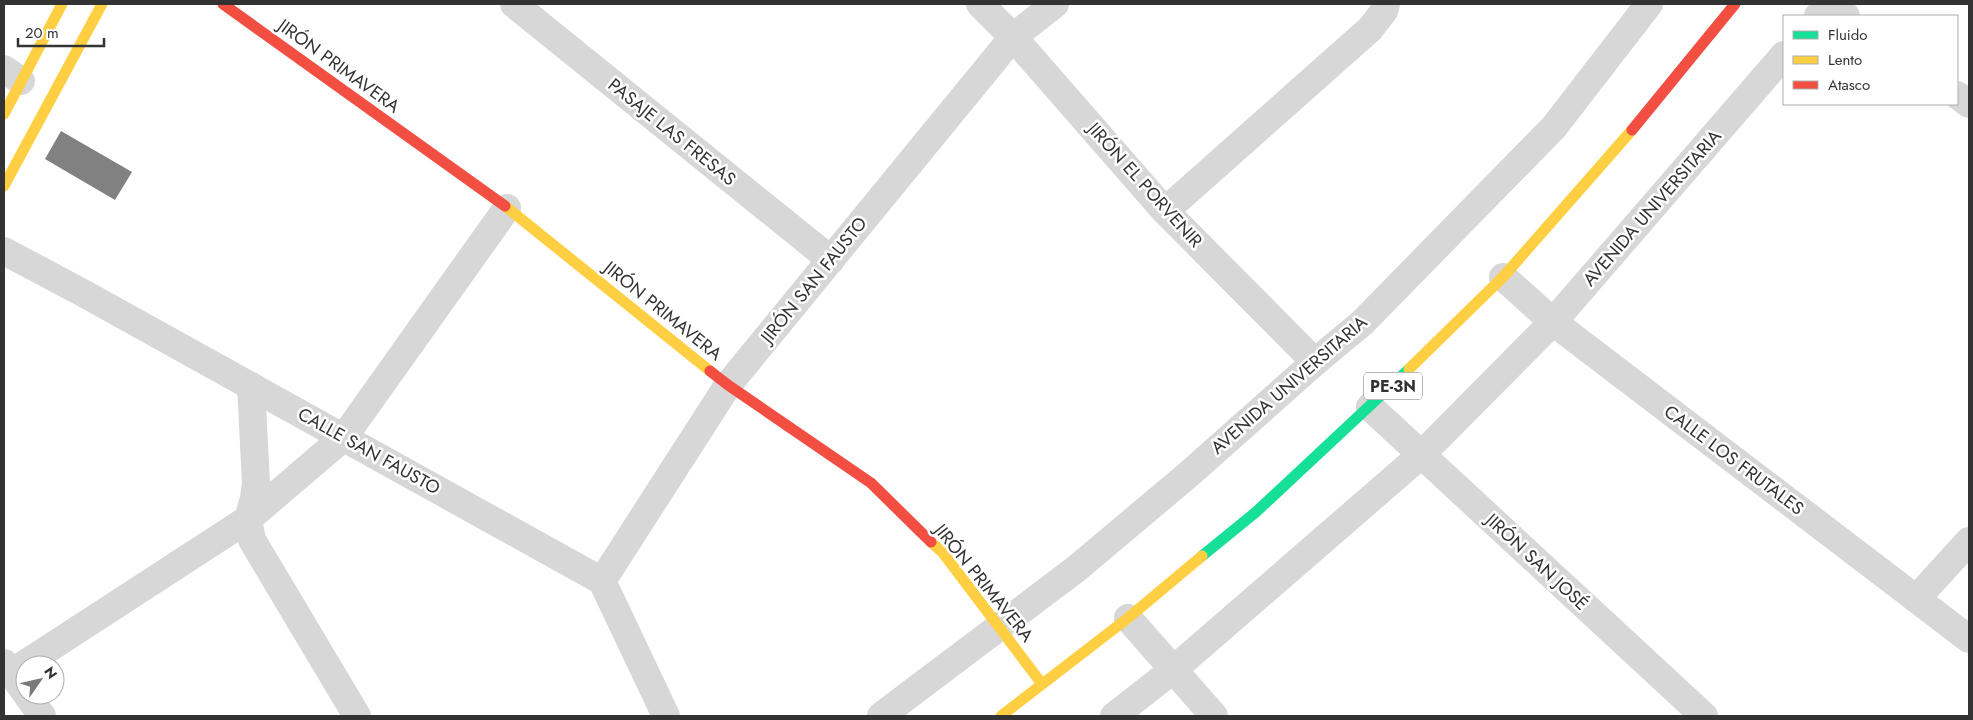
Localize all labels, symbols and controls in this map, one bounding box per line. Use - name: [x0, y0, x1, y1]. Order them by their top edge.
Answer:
- street label: JIRÓN PRIMAVERA: [271, 12, 405, 119]
- scale bar: [18, 15, 104, 47]
- legend: [1783, 15, 1958, 105]
- text: 20 m: [25, 22, 59, 44]
- text: Fluido: [1828, 24, 1867, 46]
- text: Lento: [1828, 49, 1862, 71]
- street label: PASAJE LAS FRESAS: [602, 72, 742, 192]
- text: Atasco: [1828, 74, 1870, 96]
- street label: JIRÓN EL PORVENIR: [1080, 115, 1208, 253]
- street label: AVENIDA UNIVERSITARIA: [1577, 124, 1727, 292]
- street label: JIRÓN SAN FAUSTO: [754, 211, 873, 350]
- street label: JIRÓN PRIMAVERA: [597, 254, 728, 367]
- street label: AVENIDA UNIVERSITARIA: [1205, 310, 1373, 460]
- road number: PE-3N: [1364, 372, 1422, 400]
- street label: CALLE LOS FRUTALES: [1659, 399, 1809, 521]
- street label: CALLE SAN FAUSTO: [293, 401, 445, 501]
- street label: JIRÓN SAN JOSÉ: [1478, 506, 1594, 616]
- street label: JIRÓN PRIMAVERA: [927, 517, 1040, 648]
- north arrow: [15, 655, 65, 705]
- text: N: [39, 663, 62, 683]

